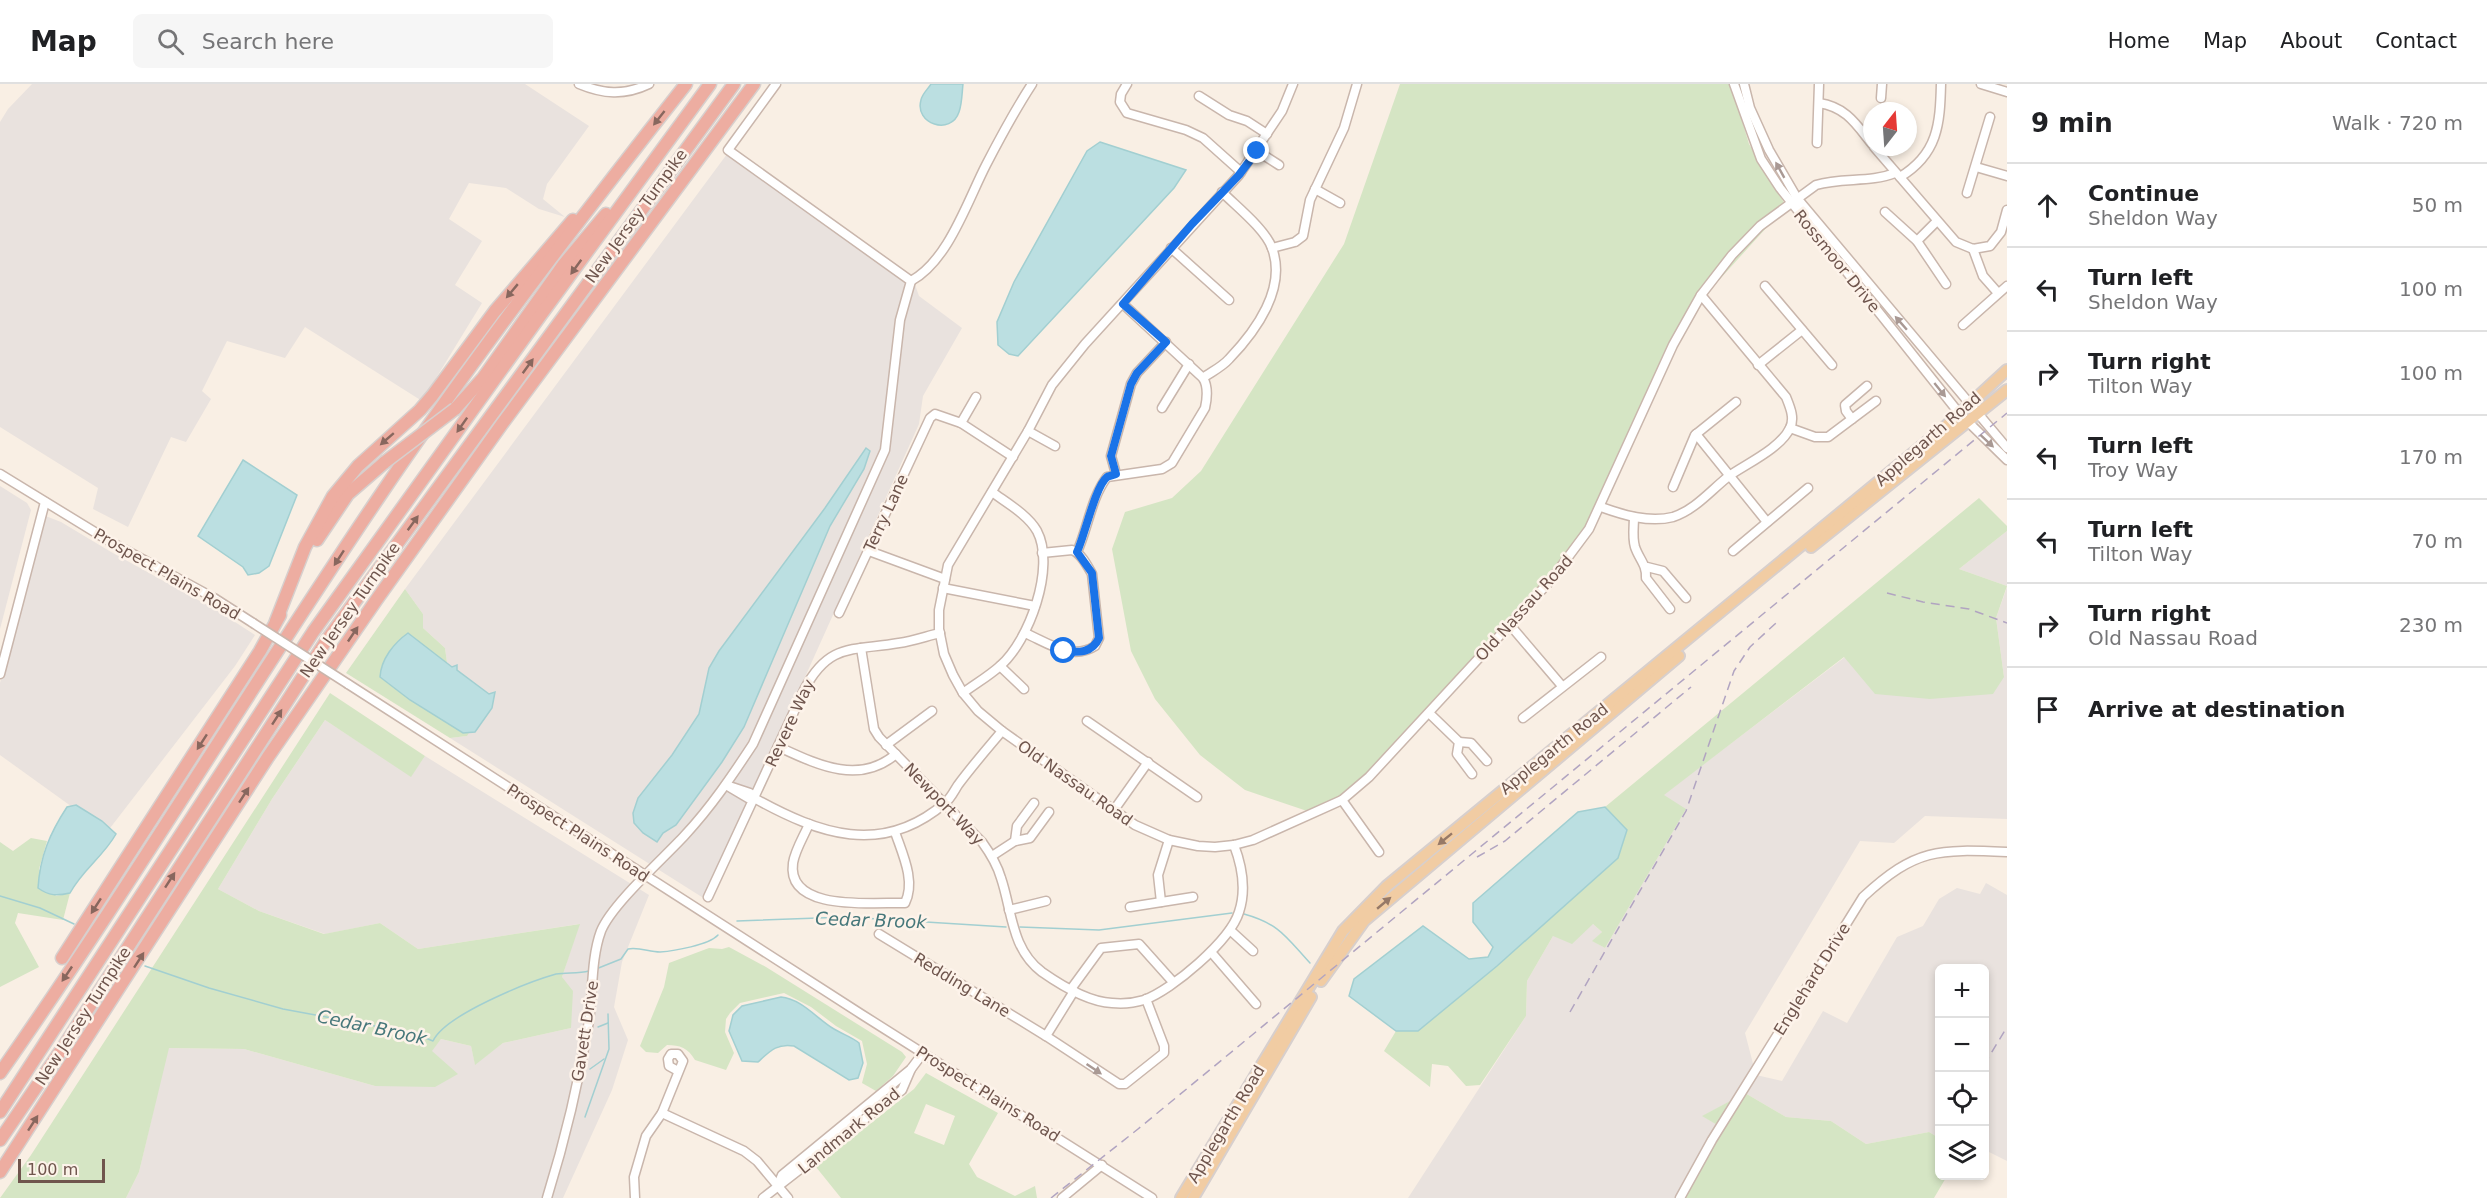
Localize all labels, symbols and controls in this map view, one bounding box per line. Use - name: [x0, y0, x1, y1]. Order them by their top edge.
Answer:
- search box: [133, 14, 553, 68]
- text: Map: [30, 25, 97, 58]
- icon: search: [154, 25, 187, 58]
- text: Search here: [202, 29, 334, 54]
- text: Home: [2108, 29, 2170, 53]
- text: Map: [2203, 29, 2247, 53]
- text: About: [2280, 29, 2342, 53]
- text: Contact: [2375, 29, 2457, 53]
- north arrow: [1863, 102, 1917, 156]
- text: 9 min: [2031, 108, 2113, 138]
- one-way arrow: [654, 110, 666, 125]
- text: Walk · 720 m: [2332, 111, 2463, 135]
- route end: [1243, 137, 1269, 163]
- street label: New Jersey Turnpike: [581, 145, 691, 287]
- one-way arrow: [1775, 161, 1785, 178]
- text: Continue: [2088, 181, 2199, 206]
- icon: ahead: [2031, 189, 2064, 222]
- text: 50 m: [2412, 193, 2463, 217]
- street label: Rossmoor Drive: [1790, 206, 1884, 316]
- text: Sheldon Way: [2088, 206, 2218, 230]
- one-way arrow: [570, 258, 582, 274]
- text: Turn left: [2088, 265, 2193, 290]
- icon: left: [2031, 273, 2064, 306]
- text: 100 m: [2399, 277, 2463, 301]
- one-way arrow: [506, 283, 519, 298]
- text: Sheldon Way: [2088, 290, 2218, 314]
- one-way arrow: [1895, 316, 1908, 331]
- text: Turn right: [2088, 349, 2211, 374]
- icon: right: [2031, 357, 2064, 390]
- one-way arrow: [522, 358, 534, 374]
- text: 100 m: [2399, 361, 2463, 385]
- text: Tilton Way: [2088, 374, 2192, 398]
- one-way arrow: [1934, 382, 1946, 397]
- street label: Applegarth Road: [1871, 388, 1985, 490]
- one-way arrow: [457, 417, 469, 433]
- one-way arrow: [380, 432, 395, 445]
- text: Turn left: [2088, 433, 2193, 458]
- one-way arrow: [1979, 434, 1993, 448]
- icon: left: [2031, 441, 2064, 474]
- text: 170 m: [2399, 445, 2463, 469]
- text: Troy Way: [2088, 458, 2178, 482]
- street label: Terry Lane: [859, 471, 912, 556]
- one-way arrow: [406, 515, 418, 530]
- text: Turn left: [2088, 517, 2193, 542]
- street label: Prospect Plains Road: [90, 524, 244, 624]
- icon: left: [2031, 525, 2064, 558]
- text: 70 m: [2412, 529, 2463, 553]
- street label: New Jersey Turnpike: [296, 539, 404, 681]
- text: Tilton Way: [2088, 542, 2192, 566]
- one-way arrow: [334, 550, 345, 566]
- street label: Old Nassau Road: [1471, 551, 1577, 665]
- text: Turn right: [2088, 601, 2211, 626]
- icon: right: [2031, 609, 2064, 642]
- text: 230 m: [2399, 613, 2463, 637]
- one-way arrow: [347, 626, 359, 642]
- text: Old Nassau Road: [2088, 626, 2258, 650]
- route start: [1050, 637, 1076, 663]
- street label: Revere Way: [761, 676, 819, 770]
- icon: arrive: [2031, 693, 2064, 726]
- text: Arrive at destination: [2088, 697, 2345, 722]
- street label: Applegarth Road: [1496, 700, 1612, 798]
- one-way arrow: [271, 709, 282, 725]
- one-way arrow: [196, 734, 207, 750]
- street label: Old Nassau Road: [1014, 736, 1136, 830]
- street label: Newport Way: [900, 759, 988, 849]
- street label: Prospect Plains Road: [503, 780, 653, 886]
- one-way arrow: [238, 787, 249, 803]
- one-way arrow: [1437, 832, 1453, 845]
- one-way arrow: [165, 872, 176, 888]
- one-way arrow: [90, 898, 101, 914]
- one-way arrow: [1376, 898, 1391, 910]
- water label: Cedar Brook: [815, 908, 929, 932]
- street label: Englehard Drive: [1770, 919, 1854, 1039]
- street label: New Jersey Turnpike: [31, 943, 135, 1089]
- street label: Redding Lane: [910, 949, 1014, 1021]
- one-way arrow: [133, 952, 144, 968]
- map controls: [1935, 964, 1989, 1180]
- button: +: [1935, 964, 1989, 1018]
- one-way arrow: [61, 965, 73, 981]
- street label: Gavett Drive: [568, 979, 602, 1083]
- water label: Cedar Brook: [315, 1005, 430, 1049]
- button: −: [1935, 1018, 1989, 1072]
- street label: Prospect Plains Road: [913, 1042, 1063, 1146]
- street label: Applegarth Road: [1183, 1062, 1269, 1186]
- one-way arrow: [1086, 1063, 1102, 1074]
- button: locate: [1935, 1072, 1989, 1126]
- street label: Landmark Road: [794, 1084, 904, 1178]
- one-way arrow: [27, 1115, 38, 1131]
- button: layers: [1935, 1126, 1989, 1180]
- scale bar: [18, 1156, 105, 1184]
- text: 100 m: [27, 1160, 78, 1179]

